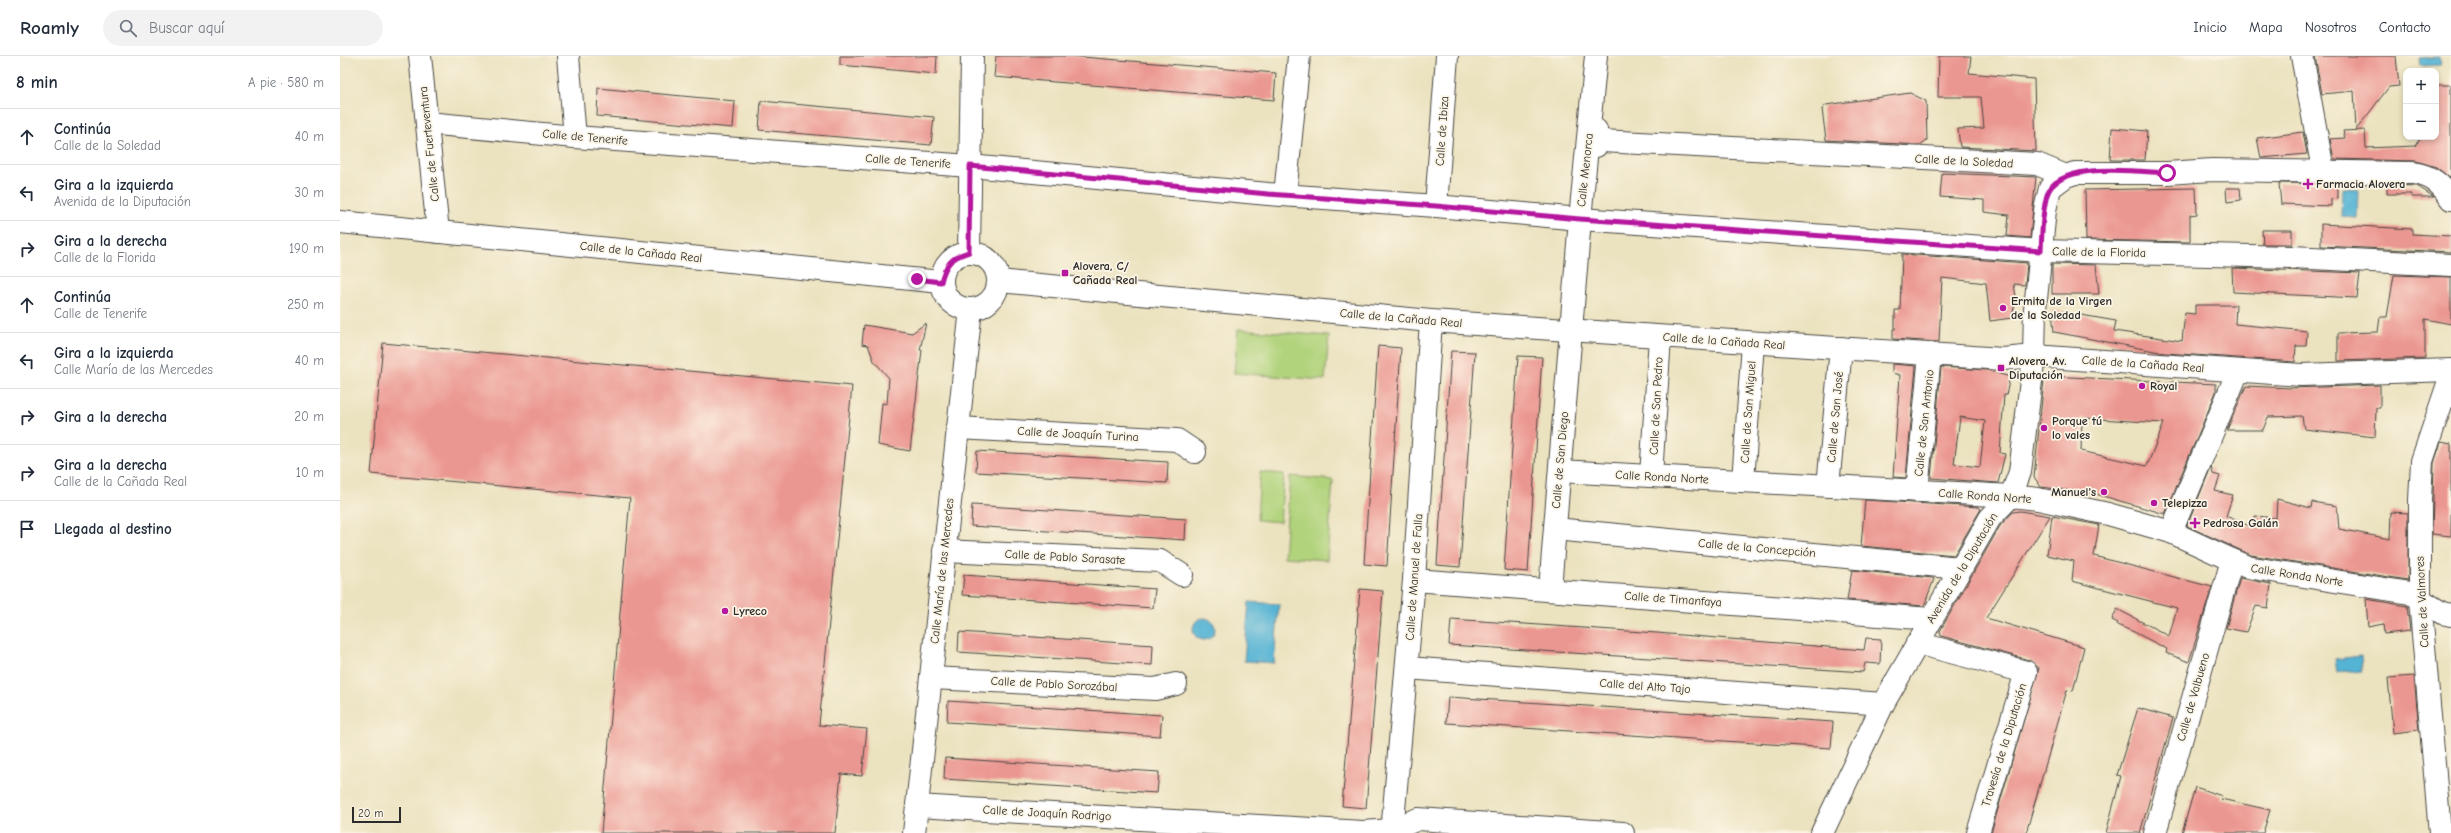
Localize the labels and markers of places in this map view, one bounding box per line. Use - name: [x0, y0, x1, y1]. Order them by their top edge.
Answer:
- place label: Farmacia Alovera: [2316, 177, 2405, 191]
- marker: Farmacia Alovera: [2303, 179, 2313, 189]
- place label: Alovera, C/ Cañada Real: [1073, 259, 1137, 287]
- marker: Alovera, C/ Cañada Real: [1060, 268, 1070, 278]
- place label: Ermita de la Virgen de la Soledad: [2011, 294, 2112, 322]
- marker: Ermita de la Virgen de la Soledad: [1998, 303, 2008, 313]
- place label: Alovera, Av. Diputación: [2009, 354, 2066, 382]
- marker: Alovera, Av. Diputación: [1996, 363, 2006, 373]
- place label: Royal: [2150, 379, 2177, 393]
- marker: Royal: [2137, 381, 2147, 391]
- place label: Porque tú lo vales: [2052, 414, 2102, 442]
- marker: Porque tú lo vales: [2039, 423, 2049, 433]
- place label: Manuel's: [2051, 485, 2096, 499]
- marker: Manuel's: [2099, 487, 2109, 497]
- place label: Telepizza: [2162, 496, 2207, 510]
- marker: Telepizza: [2149, 498, 2159, 508]
- place label: Pedrosa Galán: [2203, 516, 2278, 530]
- marker: Pedrosa Galán: [2190, 518, 2200, 528]
- place label: Lyreco: [733, 604, 767, 618]
- marker: Lyreco: [720, 606, 730, 616]

